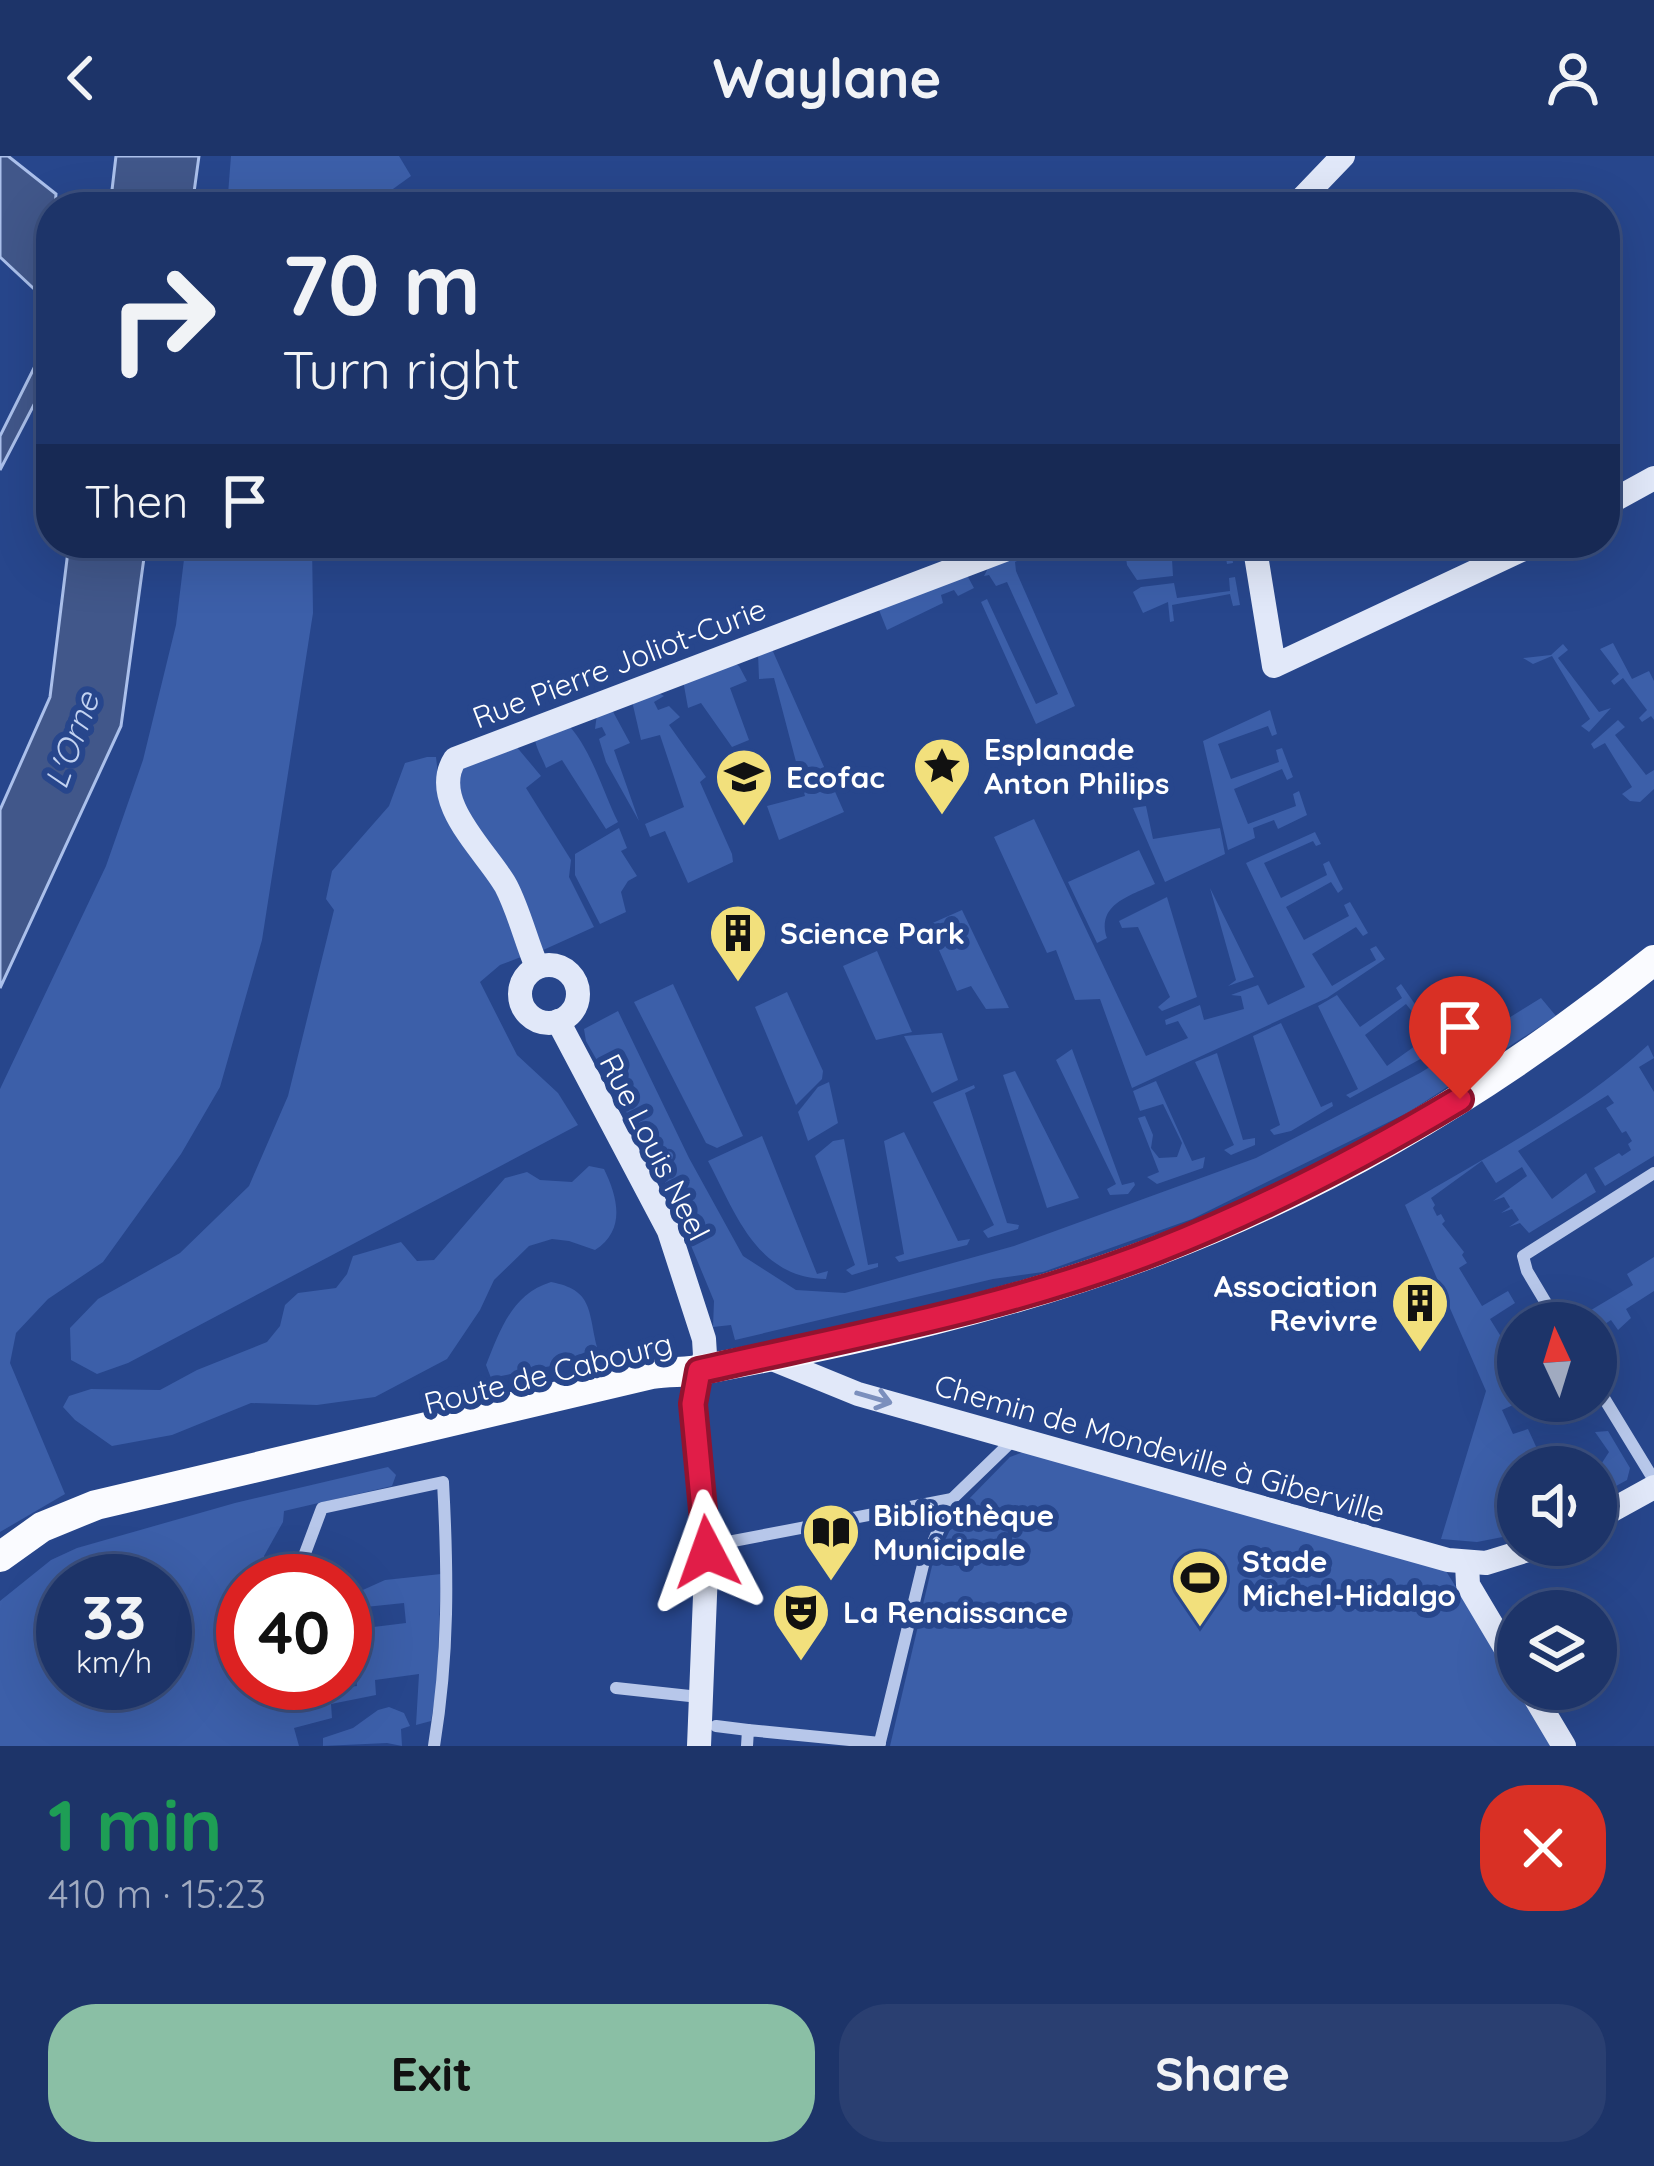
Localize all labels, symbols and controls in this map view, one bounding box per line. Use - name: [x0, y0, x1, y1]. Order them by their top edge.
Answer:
- text: Waylane: [713, 44, 941, 112]
- icon: back: [48, 45, 114, 111]
- icon: person: [1540, 45, 1606, 111]
- text: 70 m: [282, 231, 481, 336]
- icon: right: [84, 240, 240, 396]
- text: Turn right: [282, 335, 521, 403]
- icon: arrive: [212, 468, 278, 534]
- text: Then: [84, 473, 188, 529]
- street label: Rue Pierre Joliot-Curie: [467, 590, 771, 736]
- water label: L'Orne: [35, 685, 108, 794]
- place label: Esplanade Anton Philips: [984, 730, 1169, 802]
- place icon: Esplanade Anton Philips: [911, 735, 973, 817]
- school or university icon: Ecofac: [713, 746, 775, 828]
- place label: Ecofac: [786, 758, 885, 796]
- building icon: Science Park: [707, 902, 769, 984]
- place label: Science Park: [780, 914, 965, 952]
- pin: [1409, 976, 1511, 1099]
- icon: arrive: [1427, 994, 1493, 1060]
- street label: Rue Louis Neel: [592, 1047, 718, 1247]
- place label: Association Revivre: [1214, 1267, 1378, 1339]
- building icon: Association Revivre: [1389, 1272, 1451, 1354]
- north arrow: [1497, 1302, 1617, 1422]
- map controls: [1497, 1302, 1617, 1710]
- street label: Route de Cabourg: [420, 1324, 676, 1422]
- street label: Chemin de Mondeville à Giberville: [930, 1365, 1390, 1531]
- one-way arrow: [854, 1389, 892, 1411]
- button: sound: [1497, 1446, 1617, 1566]
- position arrow: [644, 1489, 770, 1615]
- place label: Bibliothèque Municipale: [873, 1496, 1054, 1568]
- library icon: Bibliothèque Municipale: [800, 1501, 862, 1583]
- place label: Stade Michel-Hidalgo: [1242, 1542, 1456, 1614]
- sports icon: Stade Michel-Hidalgo: [1169, 1547, 1231, 1629]
- speed limit sign: 40: [216, 1554, 372, 1710]
- text: 33: [82, 1579, 146, 1654]
- theatre icon: La Renaissance: [770, 1581, 832, 1663]
- button: layers: [1497, 1590, 1617, 1710]
- place label: La Renaissance: [843, 1593, 1068, 1631]
- text: km/h: [76, 1643, 152, 1681]
- text: 1 min: [48, 1779, 222, 1869]
- button: close: [1480, 1785, 1606, 1911]
- text: 410 m · 15:23: [48, 1869, 266, 1918]
- button: Exit: [48, 2004, 815, 2142]
- button: Share: [839, 2004, 1606, 2142]

